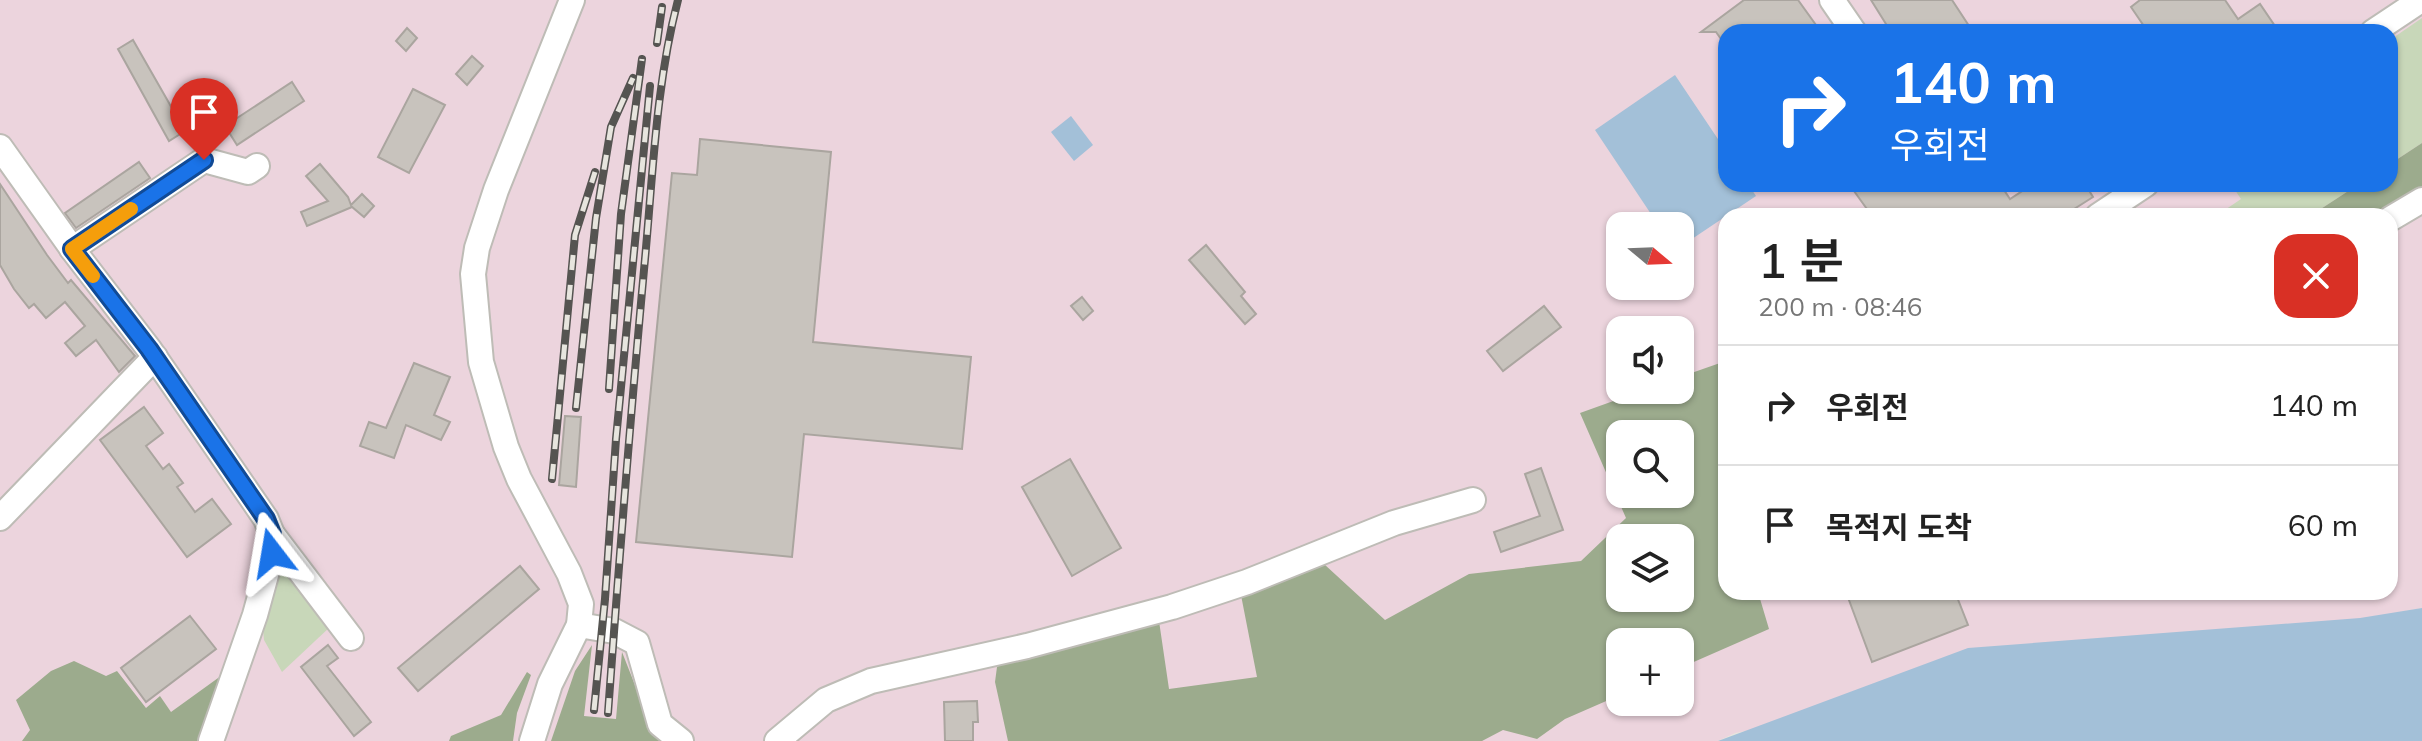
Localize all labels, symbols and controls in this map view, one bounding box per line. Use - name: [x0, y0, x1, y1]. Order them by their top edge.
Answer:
- text: 140 m: [1890, 47, 2057, 117]
- icon: right: [1758, 56, 1862, 160]
- pin: [170, 78, 238, 160]
- icon: arrive: [182, 90, 226, 134]
- text: 우회전: [1890, 122, 1989, 167]
- north arrow: [1606, 212, 1694, 300]
- map controls: [1606, 212, 1694, 716]
- text: 1 분: [1758, 230, 1844, 290]
- button: close: [2274, 234, 2358, 318]
- text: 200 m · 08:46: [1758, 290, 1922, 323]
- button: sound: [1606, 316, 1694, 404]
- icon: right: [1758, 383, 1802, 427]
- text: 140 m: [2270, 386, 2358, 424]
- text: 우회전: [1826, 388, 1909, 426]
- button: search: [1606, 420, 1694, 508]
- icon: arrive: [1758, 503, 1802, 547]
- text: 60 m: [2288, 506, 2358, 544]
- text: 목적지 도착: [1826, 508, 1972, 546]
- position arrow: [230, 511, 314, 595]
- button: layers: [1606, 524, 1694, 612]
- button: +: [1606, 628, 1694, 716]

